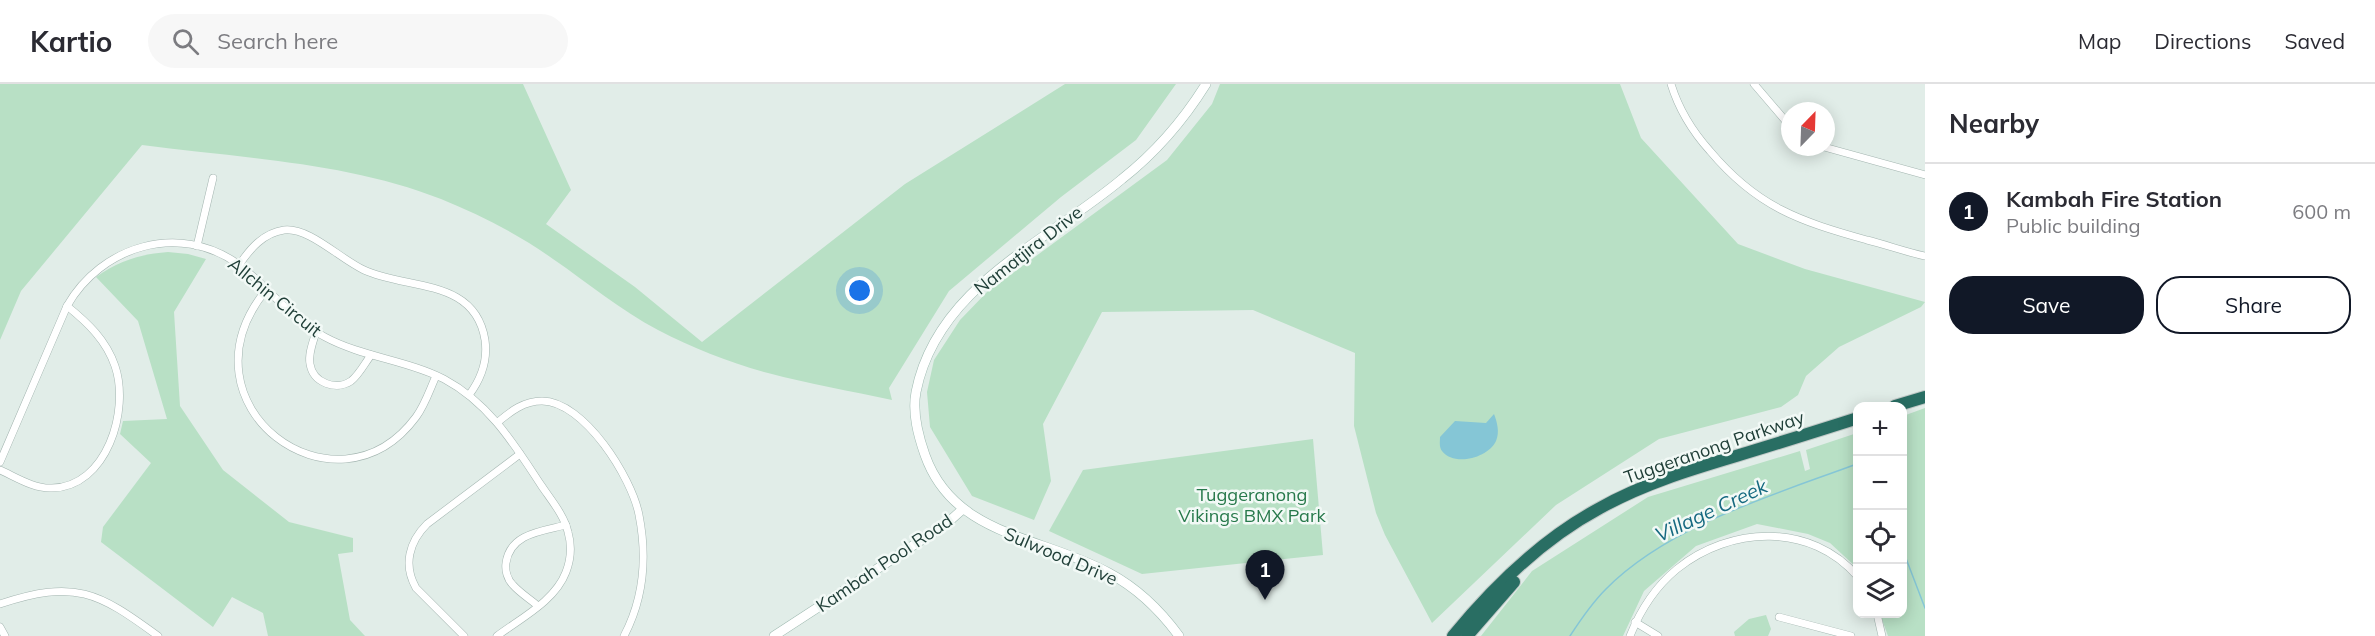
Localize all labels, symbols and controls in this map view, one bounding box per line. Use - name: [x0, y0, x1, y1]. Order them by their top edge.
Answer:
- search box: [148, 14, 568, 68]
- text: Kartio: [30, 24, 112, 59]
- icon: search: [169, 25, 202, 58]
- text: Search here: [217, 27, 338, 55]
- text: Map: [2078, 28, 2121, 54]
- text: Directions: [2154, 28, 2251, 54]
- text: Saved: [2284, 28, 2345, 54]
- north arrow: [1781, 102, 1835, 156]
- text: Nearby: [1949, 107, 2039, 140]
- text: Kambah Fire Station: [2006, 185, 2222, 213]
- text: 1: [1963, 199, 1975, 224]
- text: 600 m: [2292, 199, 2351, 224]
- street label: Namatjira Drive: [969, 201, 1087, 299]
- text: Public building: [2006, 213, 2141, 238]
- street label: Allchin Circuit: [224, 252, 326, 342]
- your location: [845, 276, 874, 305]
- button: Save: [1949, 276, 2144, 334]
- button: Share: [2156, 276, 2351, 334]
- map controls: [1853, 402, 1907, 618]
- button: +: [1853, 402, 1907, 456]
- street label: Tuggeranong Parkway: [1621, 405, 1807, 489]
- button: −: [1853, 456, 1907, 510]
- water label: Village Creek: [1651, 473, 1772, 547]
- park label: Tuggeranong Vikings BMX Park: [1178, 483, 1326, 527]
- street label: Kambah Pool Road: [811, 509, 957, 617]
- button: locate: [1853, 510, 1907, 564]
- street label: Sulwood Drive: [1001, 522, 1121, 590]
- pin: 1: [1246, 550, 1284, 600]
- button: layers: [1853, 564, 1907, 618]

